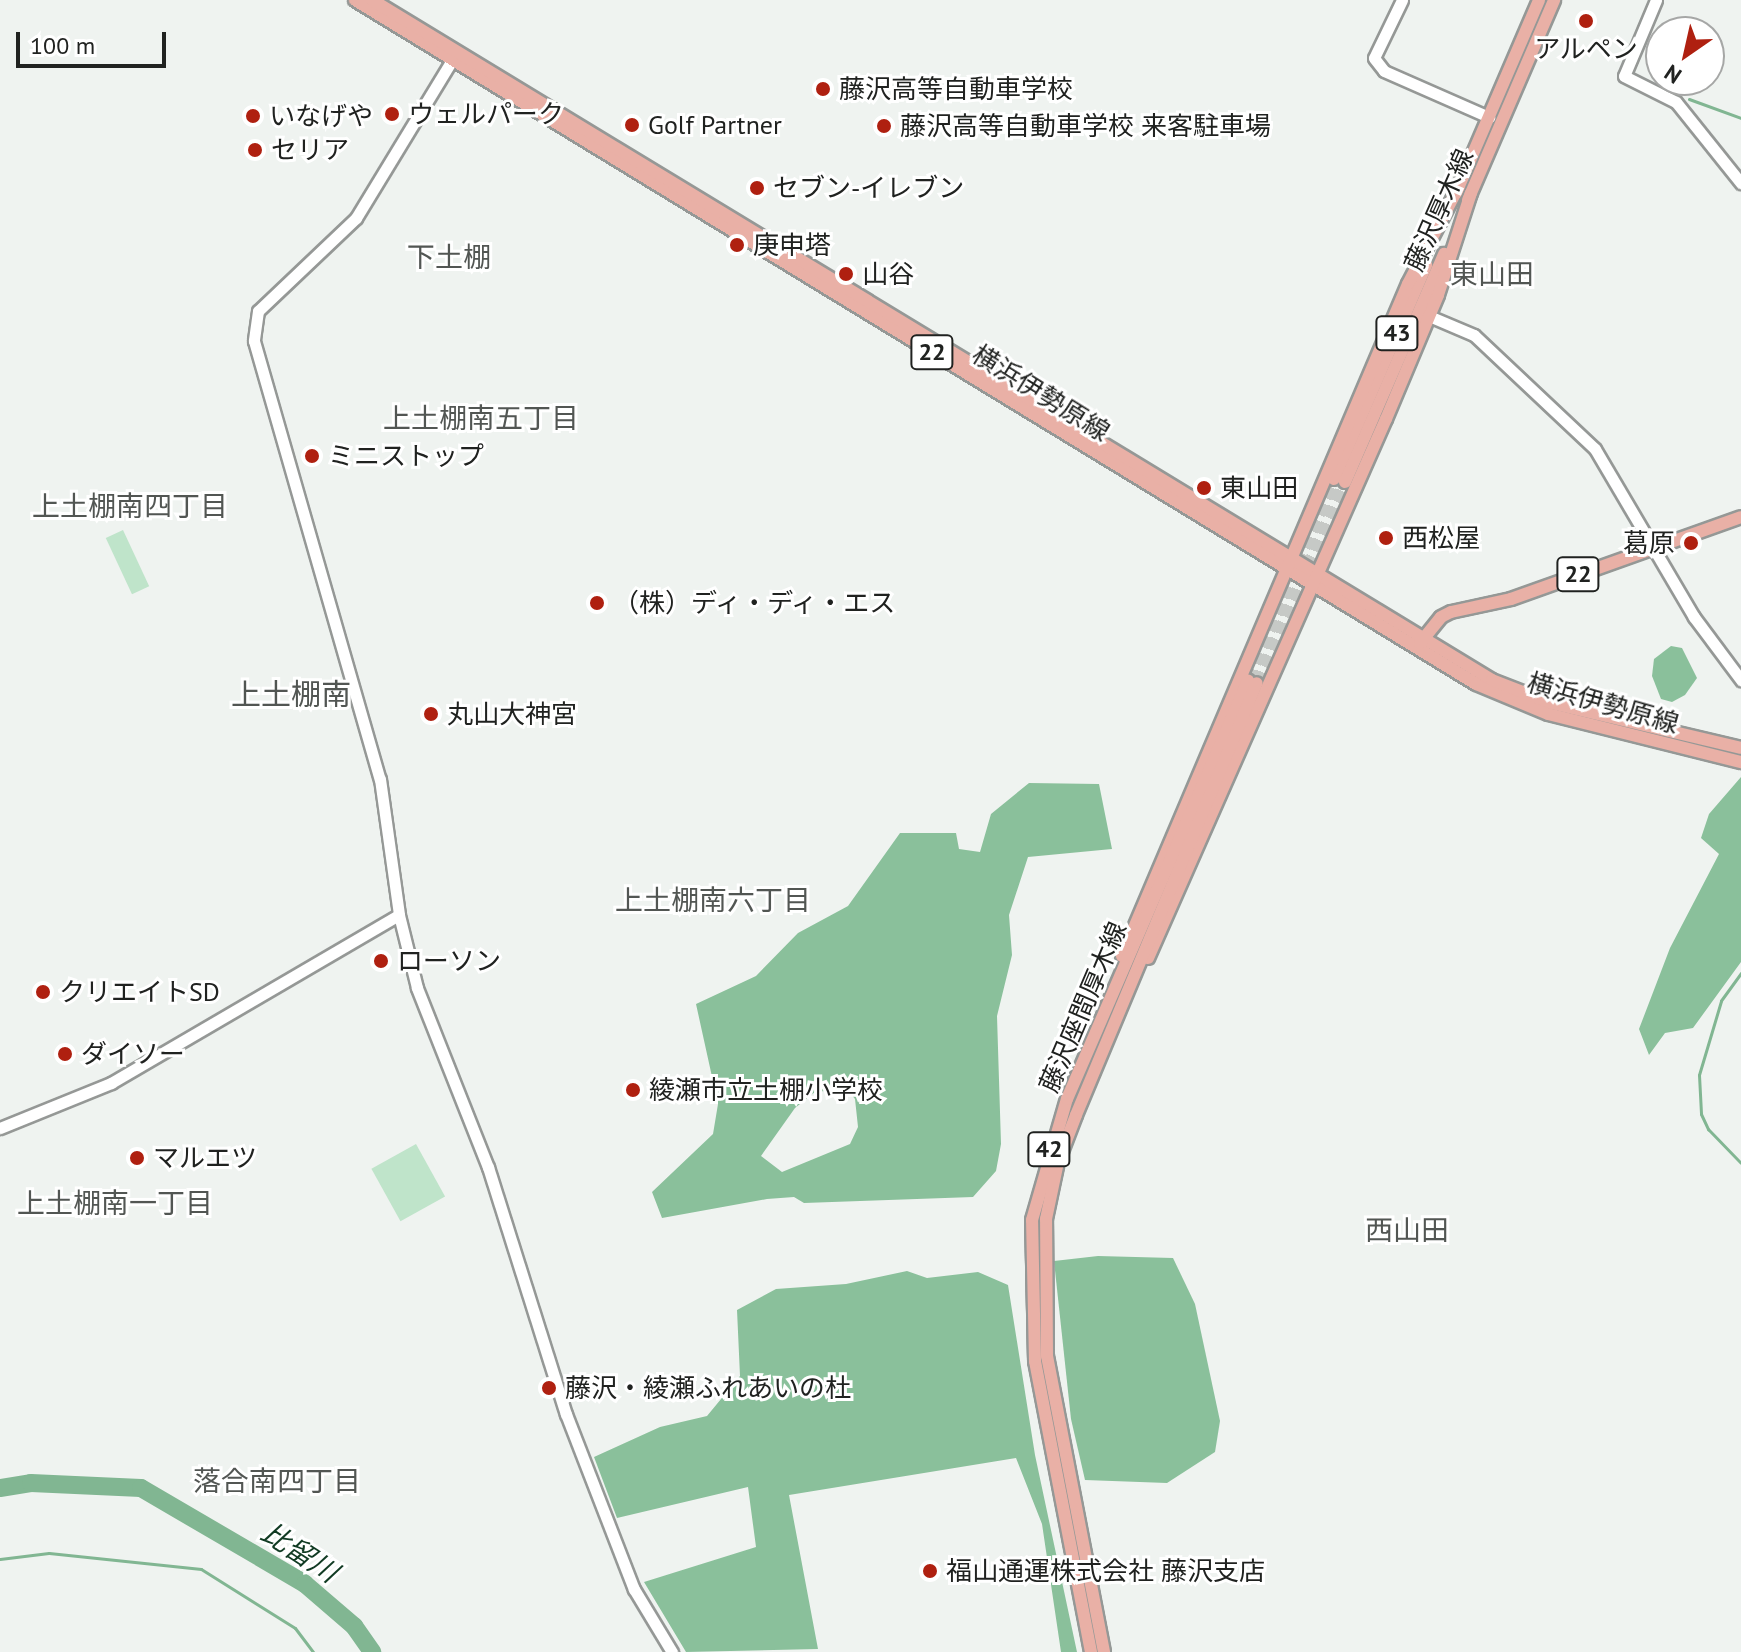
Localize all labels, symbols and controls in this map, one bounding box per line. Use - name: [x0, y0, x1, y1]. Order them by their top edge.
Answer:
- marker: アルペン: [1577, 12, 1595, 30]
- scale bar: [20, 16, 170, 66]
- north arrow: [1645, 16, 1725, 96]
- text: 100 m: [30, 30, 95, 61]
- place label: アルペン: [1534, 33, 1638, 65]
- text: N: [1659, 59, 1687, 90]
- place label: 藤沢高等自動車学校: [839, 73, 1073, 105]
- marker: 藤沢高等自動車学校: [814, 80, 832, 98]
- place label: ウェルパーク: [408, 98, 564, 130]
- place label: いなげや: [269, 100, 373, 132]
- marker: ウェルパーク: [383, 105, 401, 123]
- marker: いなげや: [244, 107, 262, 125]
- place label: Golf Partner: [648, 109, 782, 141]
- place label: 藤沢高等自動車学校 来客駐車場: [900, 110, 1271, 142]
- marker: Golf Partner: [623, 116, 641, 134]
- marker: 藤沢高等自動車学校 来客駐車場: [875, 117, 893, 135]
- place label: セリア: [271, 134, 349, 166]
- marker: セリア: [246, 141, 264, 159]
- street label: 藤沢厚木線: [1398, 144, 1480, 276]
- place label: セブン-イレブン: [773, 172, 964, 204]
- marker: セブン-イレブン: [748, 179, 766, 197]
- place label: 庚申塔: [753, 229, 831, 261]
- marker: 庚申塔: [728, 236, 746, 254]
- district label: 下土棚: [407, 240, 491, 274]
- district label: 東山田: [1450, 257, 1534, 291]
- place label: 山谷: [862, 258, 914, 290]
- marker: 山谷: [837, 265, 855, 283]
- road number: 43: [1375, 313, 1419, 353]
- road number: 22: [910, 332, 954, 372]
- street label: 横浜伊勢原線: [967, 338, 1115, 448]
- district label: 上土棚南五丁目: [383, 401, 579, 435]
- place label: ミニストップ: [328, 440, 484, 472]
- marker: ミニストップ: [303, 447, 321, 465]
- place label: 東山田: [1220, 472, 1298, 504]
- marker: 東山田: [1195, 479, 1213, 497]
- district label: 上土棚南四丁目: [32, 489, 228, 523]
- place label: 西松屋: [1402, 522, 1480, 554]
- place label: 葛原: [1623, 527, 1675, 559]
- marker: 西松屋: [1377, 529, 1395, 547]
- marker: 葛原: [1682, 534, 1700, 552]
- road number: 22: [1556, 554, 1600, 594]
- place label: （株）ディ・ディ・エス: [613, 587, 899, 619]
- marker: （株）ディ・ディ・エス: [588, 594, 606, 612]
- street label: 横浜伊勢原線: [1524, 667, 1682, 739]
- district label: 上土棚南: [231, 676, 351, 712]
- place label: 丸山大神宮: [447, 698, 577, 730]
- marker: 丸山大神宮: [422, 705, 440, 723]
- district label: 上土棚南六丁目: [615, 883, 811, 917]
- street label: 藤沢座間厚木線: [1033, 917, 1133, 1097]
- place label: ローソン: [397, 945, 501, 977]
- marker: ローソン: [372, 952, 390, 970]
- place label: クリエイトSD: [59, 976, 220, 1008]
- marker: クリエイトSD: [34, 983, 52, 1001]
- place label: ダイソー: [81, 1038, 185, 1070]
- marker: ダイソー: [56, 1045, 74, 1063]
- place label: 綾瀬市立土棚小学校: [649, 1074, 883, 1106]
- marker: 綾瀬市立土棚小学校: [624, 1081, 642, 1099]
- road number: 42: [1027, 1129, 1071, 1169]
- place label: マルエツ: [153, 1142, 257, 1174]
- marker: マルエツ: [128, 1149, 146, 1167]
- district label: 上土棚南一丁目: [17, 1186, 213, 1220]
- district label: 西山田: [1365, 1213, 1449, 1247]
- place label: 藤沢・綾瀬ふれあいの杜: [565, 1372, 851, 1404]
- marker: 藤沢・綾瀬ふれあいの杜: [540, 1379, 558, 1397]
- district label: 落合南四丁目: [193, 1464, 361, 1498]
- water label: 比留川: [256, 1515, 344, 1589]
- place label: 福山通運株式会社 藤沢支店: [946, 1555, 1265, 1587]
- marker: 福山通運株式会社 藤沢支店: [921, 1562, 939, 1580]

